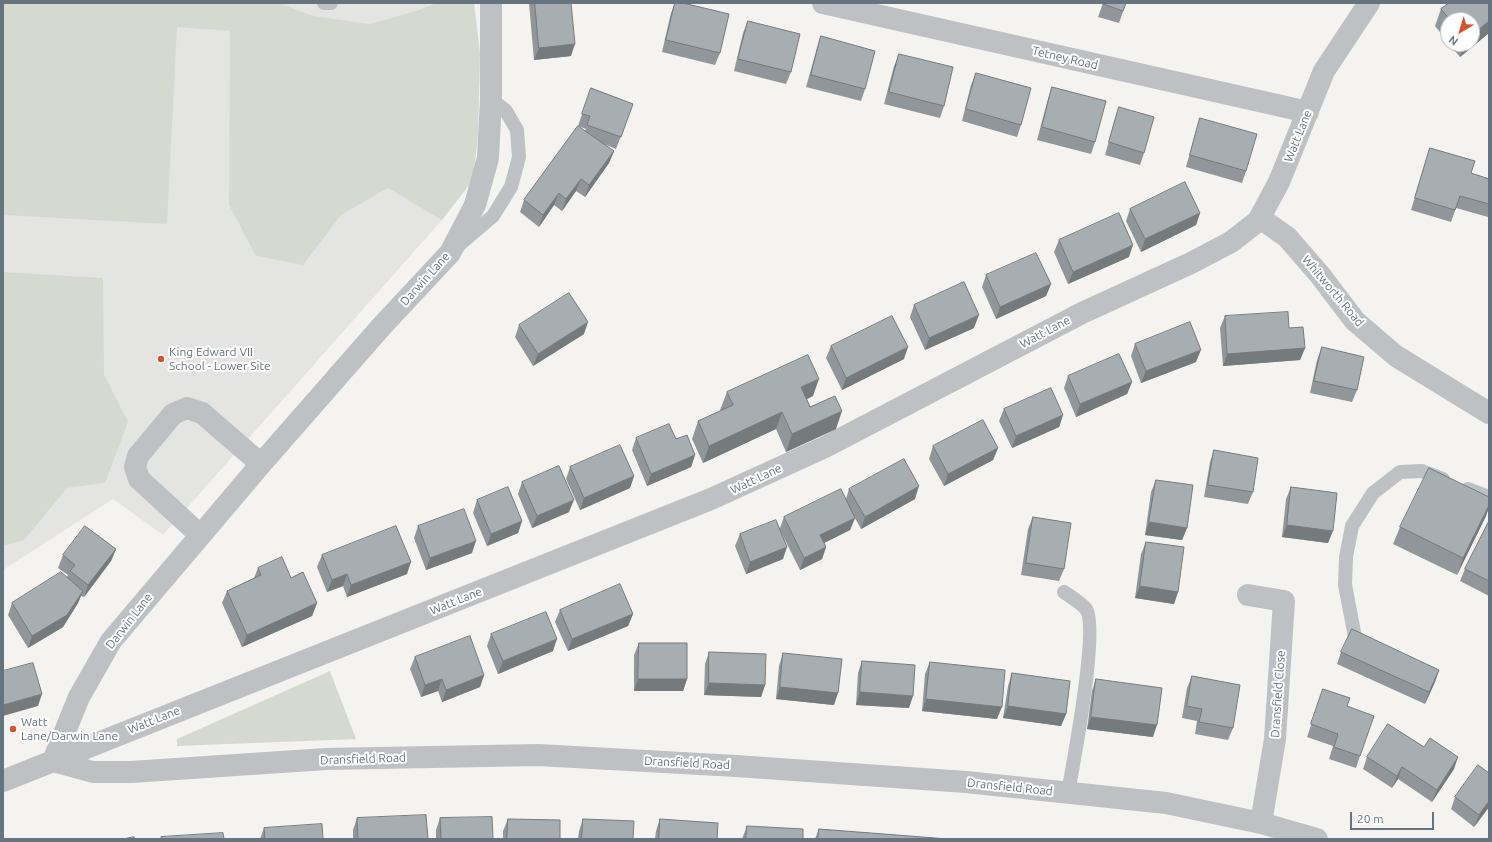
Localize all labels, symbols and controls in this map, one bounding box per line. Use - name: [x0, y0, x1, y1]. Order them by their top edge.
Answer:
- north arrow: [1440, 12, 1480, 52]
- text: N: [1446, 33, 1460, 48]
- street label: Tetney Road: [1031, 43, 1099, 73]
- street label: Watt Lane: [1281, 108, 1315, 164]
- street label: Darwin Lane: [397, 249, 453, 309]
- street label: Whitworth Road: [1299, 253, 1367, 329]
- street label: Watt Lane: [1017, 313, 1073, 351]
- place label: King Edward VII School - Lower Site: [169, 345, 271, 373]
- marker: King Edward VII School - Lower Site: [156, 354, 166, 364]
- street label: Watt Lane: [728, 461, 784, 497]
- street label: Watt Lane: [428, 584, 484, 618]
- street label: Darwin Lane: [103, 590, 155, 652]
- street label: Dransfield Close: [1268, 650, 1288, 738]
- street label: Watt Lane: [126, 703, 182, 737]
- place label: Watt Lane/Darwin Lane: [21, 715, 118, 743]
- marker: Watt Lane/Darwin Lane: [8, 724, 18, 734]
- street label: Dransfield Road: [320, 750, 406, 768]
- street label: Dransfield Road: [644, 754, 730, 772]
- street label: Dransfield Road: [967, 775, 1053, 799]
- scale bar: [1352, 804, 1436, 830]
- text: 20 m: [1357, 812, 1384, 825]

